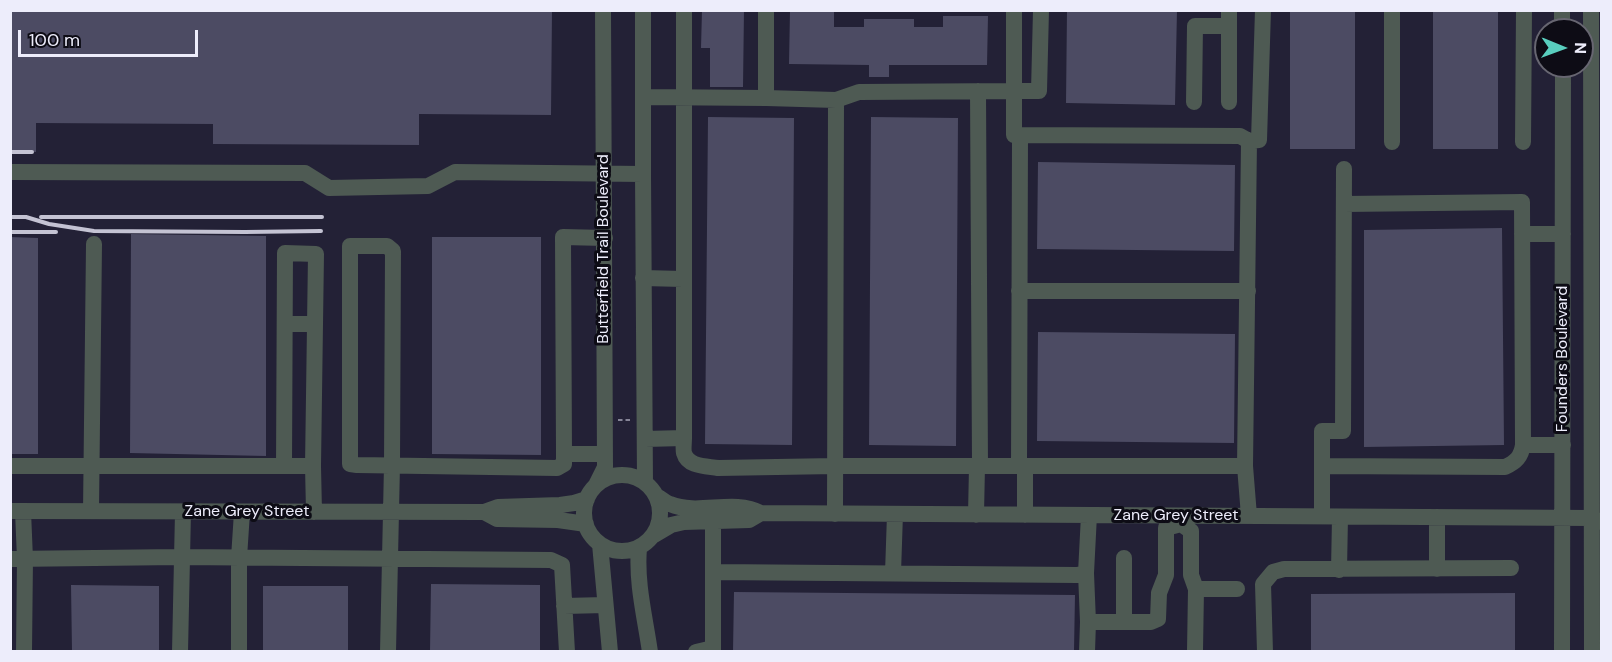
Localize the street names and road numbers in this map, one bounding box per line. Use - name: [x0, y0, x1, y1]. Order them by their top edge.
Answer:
- street label: Butterfield Trail Boulevard: [594, 154, 614, 344]
- street label: Founders Boulevard: [1553, 286, 1573, 432]
- street label: Zane Grey Street: [185, 502, 309, 522]
- street label: Zane Grey Street: [1114, 506, 1238, 526]

